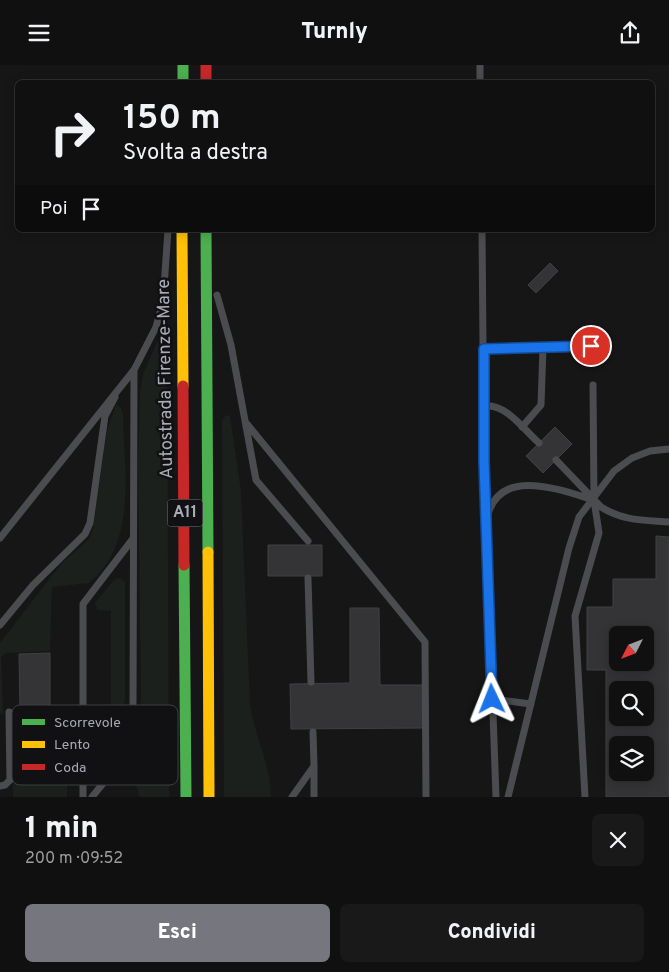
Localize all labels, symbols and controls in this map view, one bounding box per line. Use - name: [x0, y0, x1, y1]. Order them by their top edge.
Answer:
- icon: menu: [25, 19, 53, 47]
- text: Turnly: [301, 19, 368, 46]
- icon: share: [616, 19, 644, 47]
- text: 150 m: [123, 97, 221, 141]
- icon: right: [40, 100, 105, 165]
- text: Svolta a destra: [123, 140, 268, 167]
- icon: arrive: [77, 195, 105, 223]
- text: Poi: [40, 197, 67, 221]
- street label: Autostrada Firenze-Mare: [153, 279, 179, 479]
- pin: [570, 325, 612, 367]
- icon: arrive: [577, 332, 605, 360]
- road number: A11: [168, 499, 202, 527]
- north arrow: [609, 626, 654, 671]
- map controls: [609, 626, 654, 781]
- position arrow: [465, 672, 517, 724]
- button: search: [609, 681, 654, 726]
- legend: [12, 705, 178, 785]
- text: Scorrevole: [54, 715, 121, 732]
- button: layers: [609, 736, 654, 781]
- text: Lento: [54, 737, 90, 754]
- text: Coda: [54, 760, 86, 777]
- text: 1 min: [25, 811, 98, 848]
- button: close: [592, 814, 644, 866]
- text: 200 m · 09:52: [25, 849, 123, 869]
- button: Esci: [25, 904, 330, 962]
- button: Condividi: [340, 904, 644, 962]

